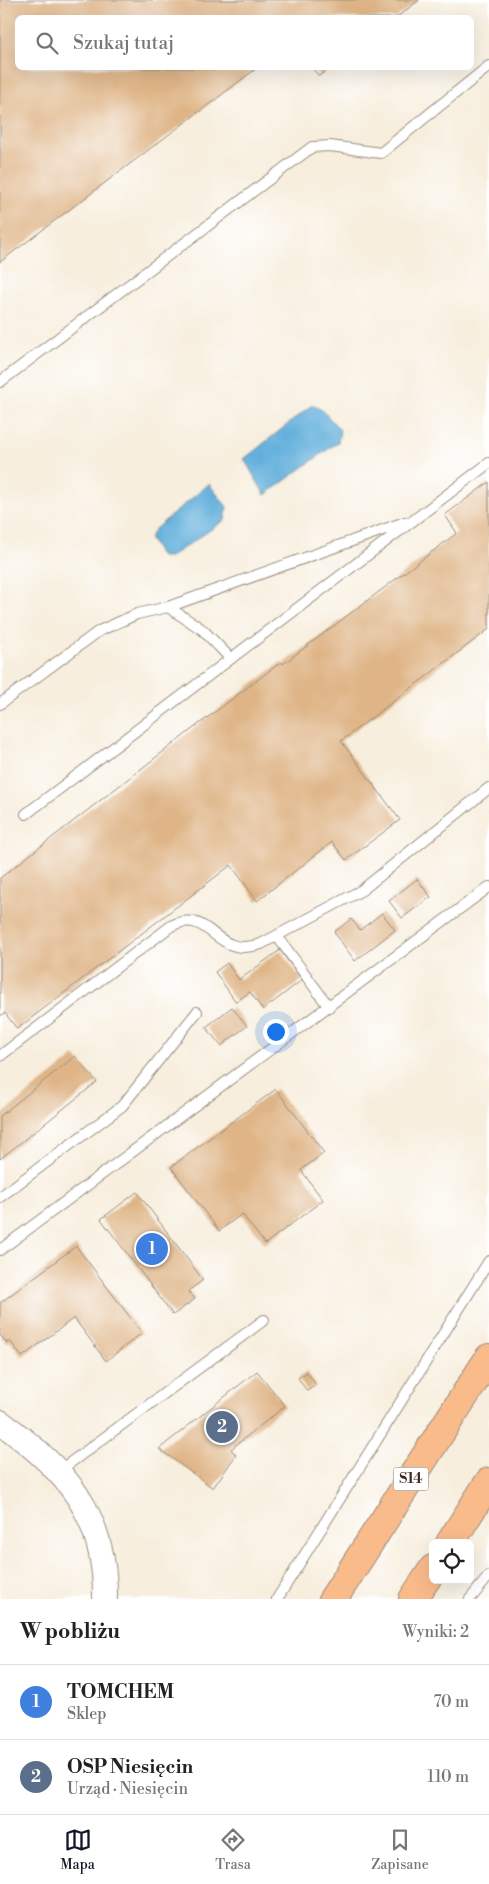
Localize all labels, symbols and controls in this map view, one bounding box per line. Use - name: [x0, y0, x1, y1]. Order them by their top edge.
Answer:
- search box: [15, 15, 474, 70]
- icon: search: [33, 29, 61, 57]
- text: Szukaj tutaj: [73, 31, 174, 55]
- your location: [263, 1019, 289, 1045]
- pin: 1: [136, 1230, 168, 1268]
- pin: 2: [206, 1408, 238, 1446]
- road number: S14: [394, 1468, 428, 1490]
- map controls: [429, 1539, 474, 1584]
- button: locate: [429, 1539, 474, 1584]
- text: W pobliżu: [20, 1619, 120, 1645]
- text: Wyniki: 2: [403, 1622, 469, 1642]
- text: TOMCHEM: [67, 1680, 174, 1704]
- text: 1: [32, 1692, 40, 1712]
- text: 70 m: [433, 1692, 469, 1712]
- text: Sklep: [67, 1704, 107, 1724]
- text: OSP Niesięcin: [67, 1755, 193, 1779]
- text: 2: [31, 1767, 41, 1787]
- text: 110 m: [427, 1767, 469, 1787]
- text: Urząd · Niesięcin: [67, 1779, 188, 1799]
- tab: Mapa: [60, 1826, 95, 1874]
- tab: Trasa: [215, 1826, 251, 1874]
- tab: Zapisane: [371, 1826, 429, 1874]

